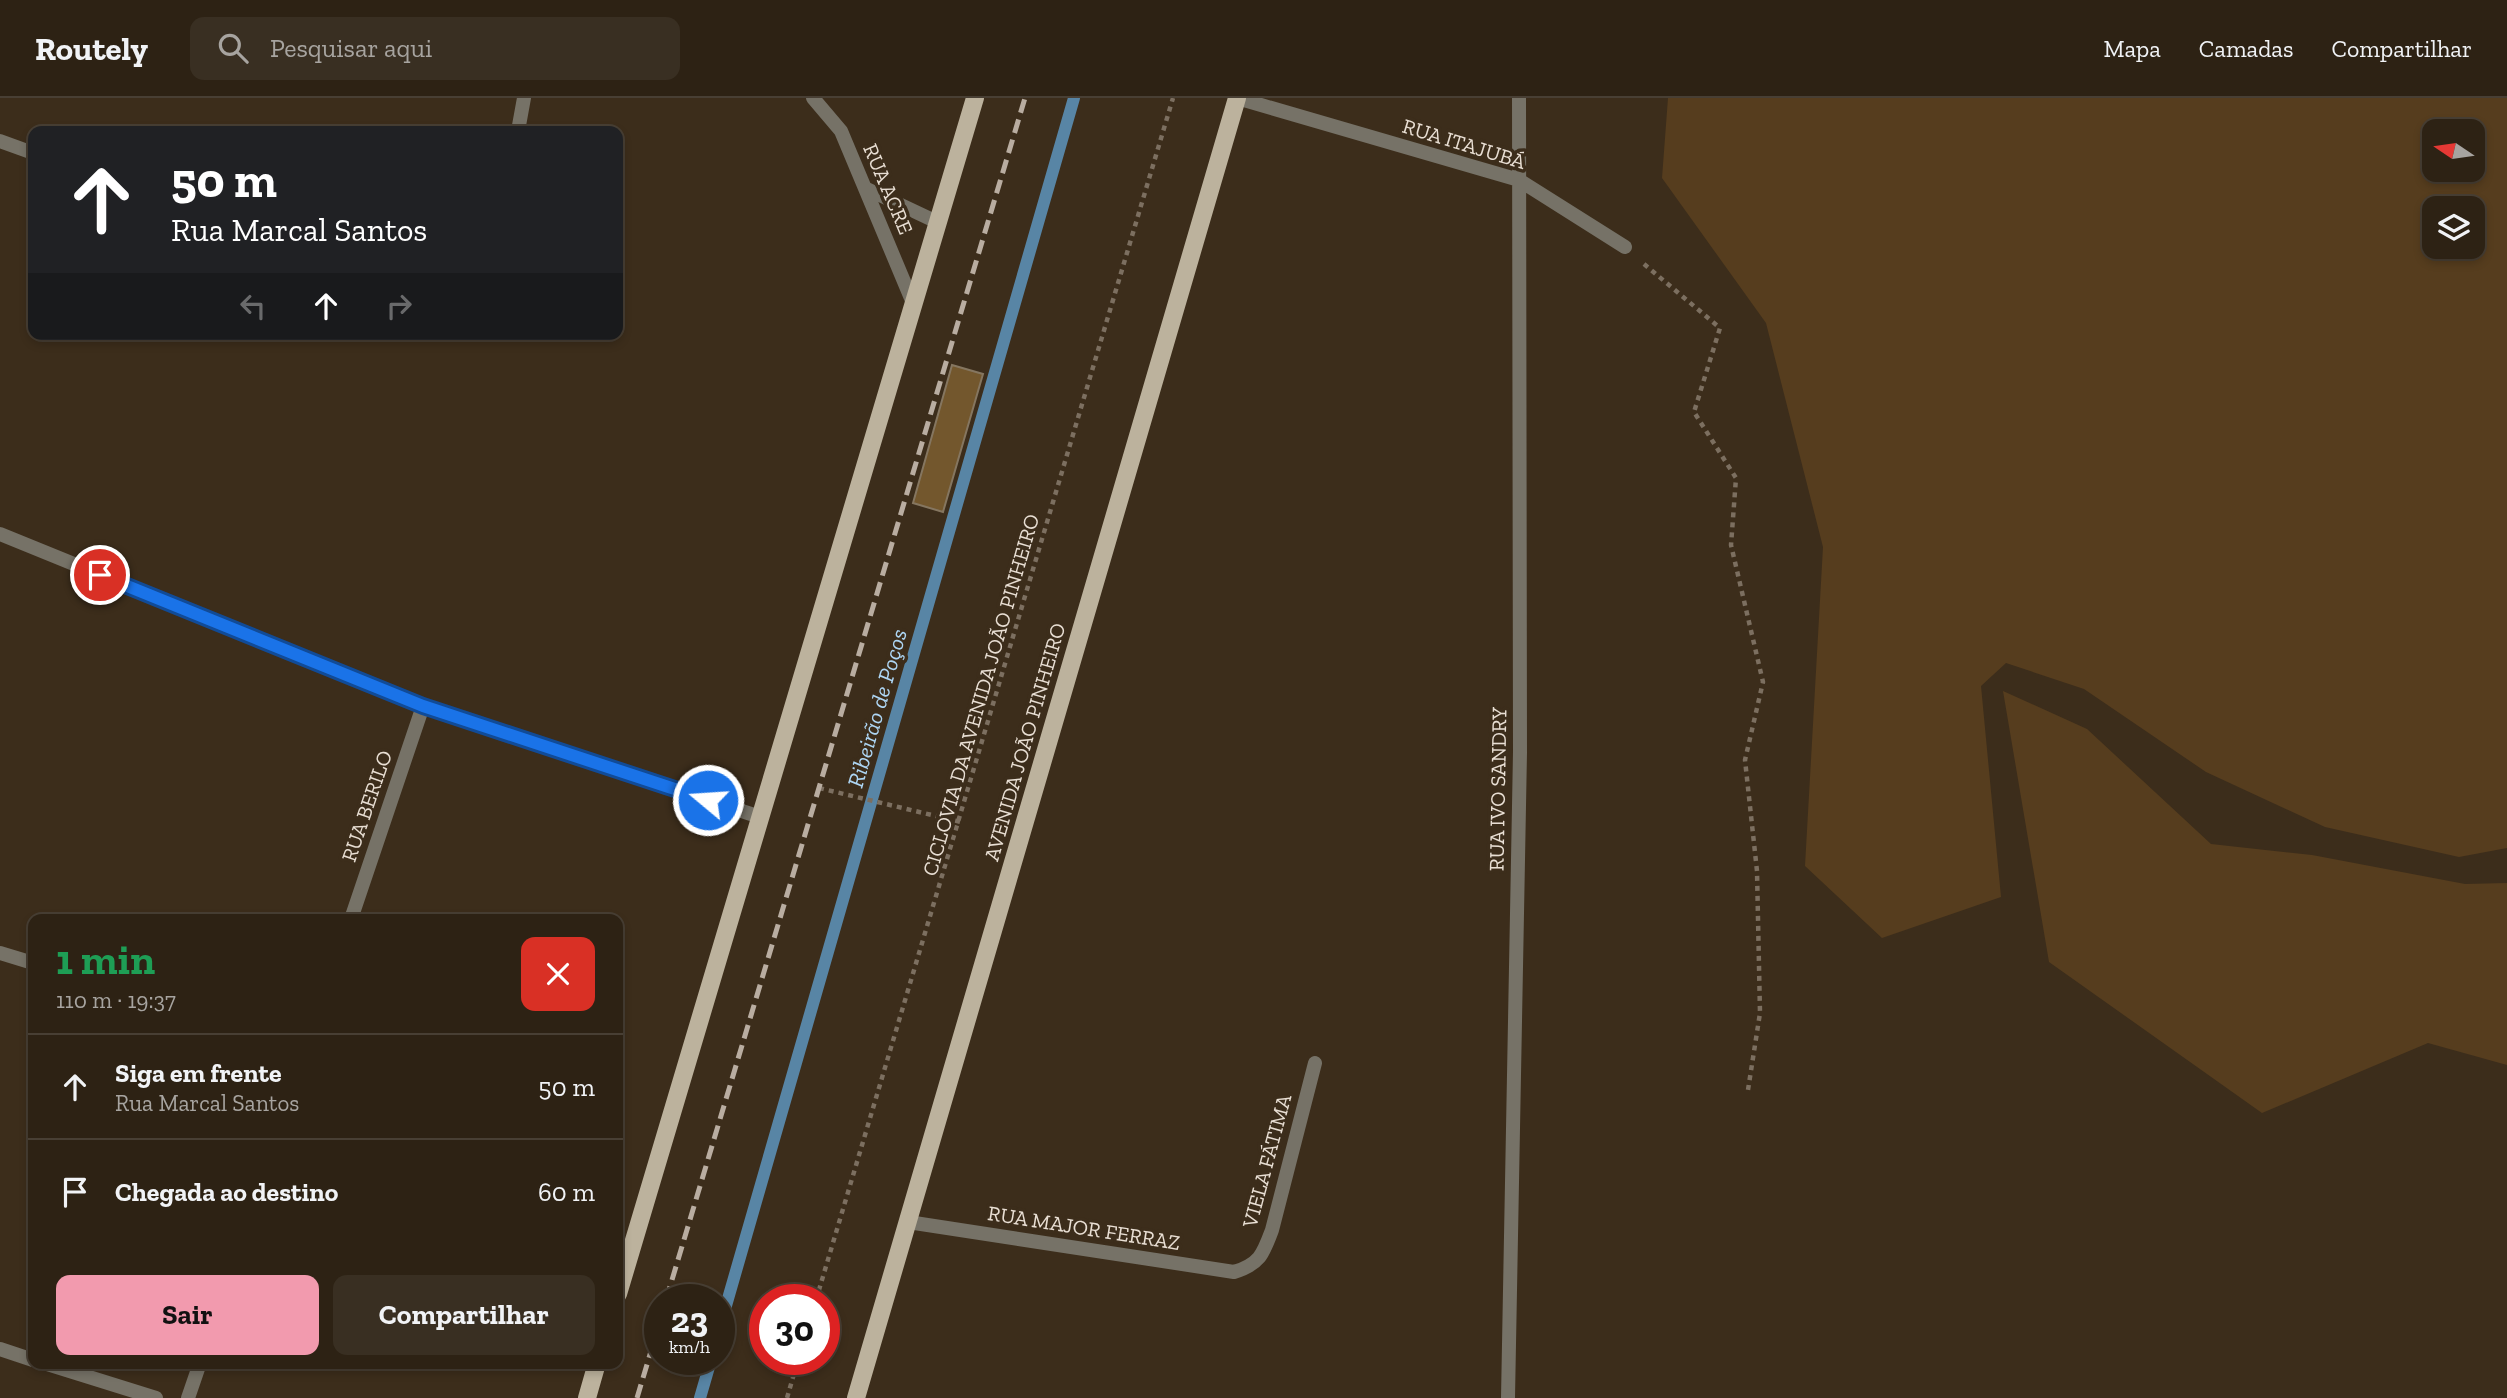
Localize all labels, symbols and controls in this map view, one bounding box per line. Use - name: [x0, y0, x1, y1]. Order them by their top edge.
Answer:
- search box: [190, 17, 680, 80]
- text: Routely: [35, 29, 148, 68]
- icon: search: [214, 29, 252, 67]
- text: Pesquisar aqui: [270, 32, 432, 64]
- text: Mapa: [2103, 34, 2161, 63]
- text: Camadas: [2199, 34, 2293, 63]
- text: Compartilhar: [2331, 34, 2472, 63]
- street label: RUA ITAJUBÁ: [1400, 113, 1529, 174]
- north arrow: [2422, 119, 2485, 182]
- map controls: [2422, 119, 2485, 259]
- street label: RUA ACRE: [858, 140, 919, 238]
- text: 50 m: [171, 151, 277, 210]
- icon: ahead: [56, 154, 147, 245]
- button: layers: [2422, 196, 2485, 259]
- text: Rua Marcal Santos: [171, 211, 427, 249]
- icon: left: [234, 287, 272, 325]
- icon: ahead: [307, 287, 345, 325]
- icon: right: [380, 287, 418, 325]
- street label: CICLOVIA DA AVENIDA JOÃO PINHEIRO: [917, 510, 1045, 880]
- pin: [70, 545, 130, 605]
- icon: arrive: [81, 556, 119, 594]
- street label: AVENIDA JOÃO PINHEIRO: [979, 620, 1071, 864]
- water label: Ribeirão de Poços: [841, 625, 913, 791]
- street label: RUA IVO SANDRY: [1484, 707, 1511, 871]
- street label: RUA BERILO: [336, 747, 397, 865]
- position arrow: [671, 763, 745, 837]
- text: 1 min: [56, 934, 155, 985]
- button: close: [521, 937, 595, 1011]
- text: 110 m · 19:37: [56, 986, 176, 1014]
- text: Siga em frente: [115, 1057, 282, 1089]
- icon: ahead: [56, 1068, 94, 1106]
- text: 50 m: [538, 1071, 595, 1103]
- text: Rua Marcal Santos: [115, 1089, 299, 1117]
- street label: VIELA FÁTIMA: [1236, 1091, 1296, 1231]
- icon: arrive: [56, 1173, 94, 1211]
- text: Chegada ao destino: [115, 1176, 338, 1208]
- text: 60 m: [538, 1176, 595, 1208]
- street label: RUA MAJOR FERRAZ: [986, 1200, 1182, 1255]
- button: Sair: [56, 1275, 319, 1355]
- button: Compartilhar: [333, 1275, 595, 1355]
- speed limit sign: 30: [749, 1284, 840, 1375]
- text: 23: [671, 1299, 708, 1341]
- text: km/h: [669, 1336, 710, 1358]

